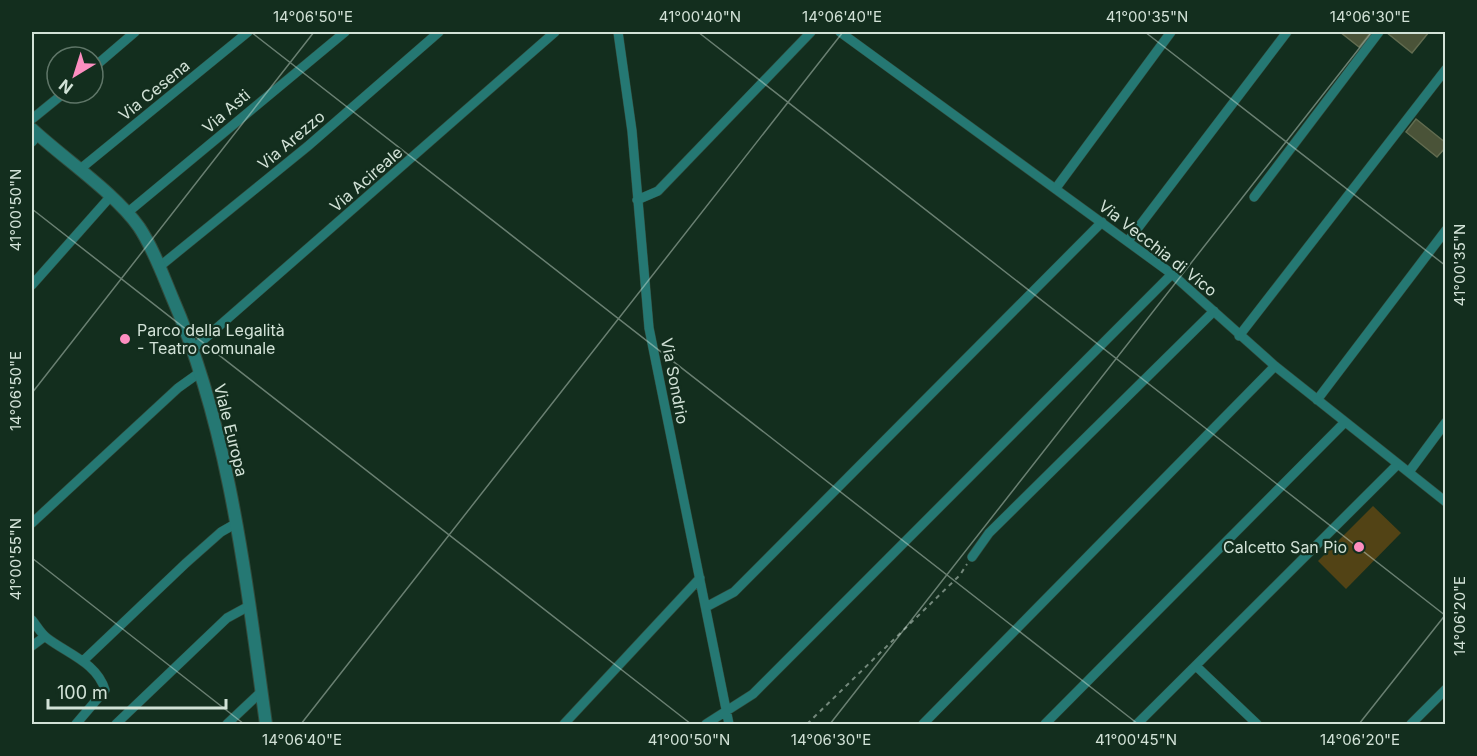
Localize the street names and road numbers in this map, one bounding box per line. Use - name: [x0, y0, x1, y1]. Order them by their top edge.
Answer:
- street label: Via Cesena: [114, 55, 194, 125]
- street label: Via Asti: [198, 85, 254, 137]
- street label: Via Arezzo: [253, 106, 329, 174]
- street label: Via Acireale: [326, 142, 406, 216]
- street label: Via Vecchia di Vico: [1095, 196, 1221, 300]
- street label: Via Sondrio: [657, 336, 693, 426]
- street label: Viale Europa: [210, 382, 252, 478]

